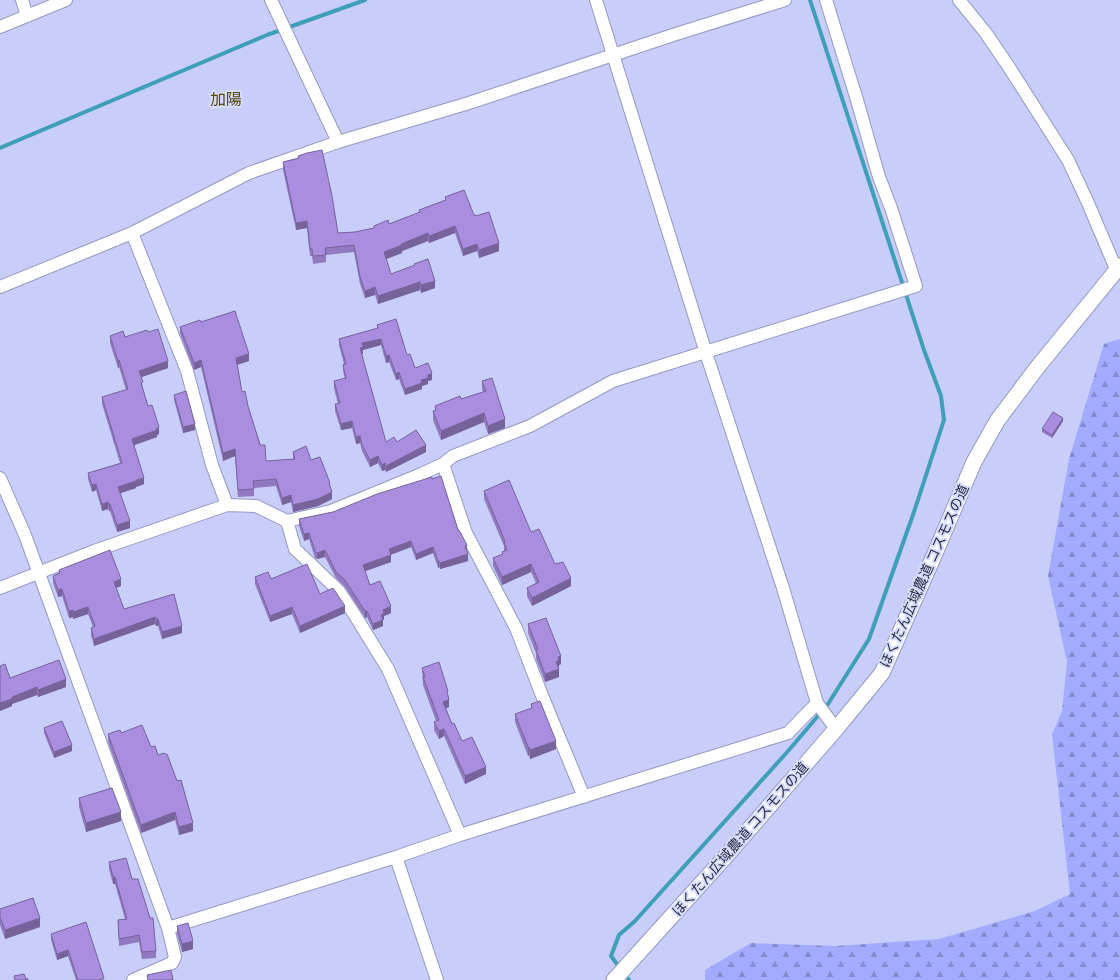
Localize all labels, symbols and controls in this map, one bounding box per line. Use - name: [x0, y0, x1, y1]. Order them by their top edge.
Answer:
- district label: 加陽: [210, 89, 242, 108]
- street label: ほくたん広域農道 コスモスの道: [875, 482, 972, 670]
- street label: ほくたん広域農道 コスモスの道: [668, 758, 811, 919]

